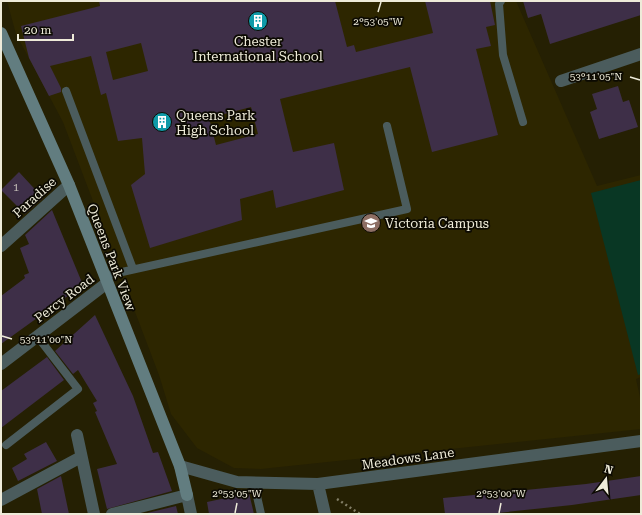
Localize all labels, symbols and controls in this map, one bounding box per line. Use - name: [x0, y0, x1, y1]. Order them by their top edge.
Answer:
- building icon: Chester International School: [247, 10, 269, 32]
- scale bar: [18, 16, 73, 42]
- text: 2°53'05"W: [353, 16, 404, 27]
- text: 20 m: [24, 23, 51, 37]
- place label: Chester International School: [193, 34, 323, 64]
- text: 53°11'05"N: [570, 71, 622, 82]
- place label: Queens Park High School: [176, 108, 255, 138]
- building icon: Queens Park High School: [151, 111, 173, 133]
- street label: Paradise: [10, 174, 59, 221]
- house number: 1: [13, 181, 19, 194]
- street label: Queens Park View: [84, 201, 139, 313]
- school or university icon: Victoria Campus: [360, 212, 382, 234]
- place label: Victoria Campus: [385, 216, 489, 231]
- street label: Percy Road: [32, 271, 98, 326]
- text: 53°11'00"N: [20, 334, 72, 345]
- street label: Meadows Lane: [361, 445, 455, 472]
- north arrow: [586, 459, 626, 499]
- text: N: [603, 462, 615, 477]
- text: 2°53'05"W: [212, 488, 263, 499]
- text: 2°53'00"W: [476, 488, 527, 499]

